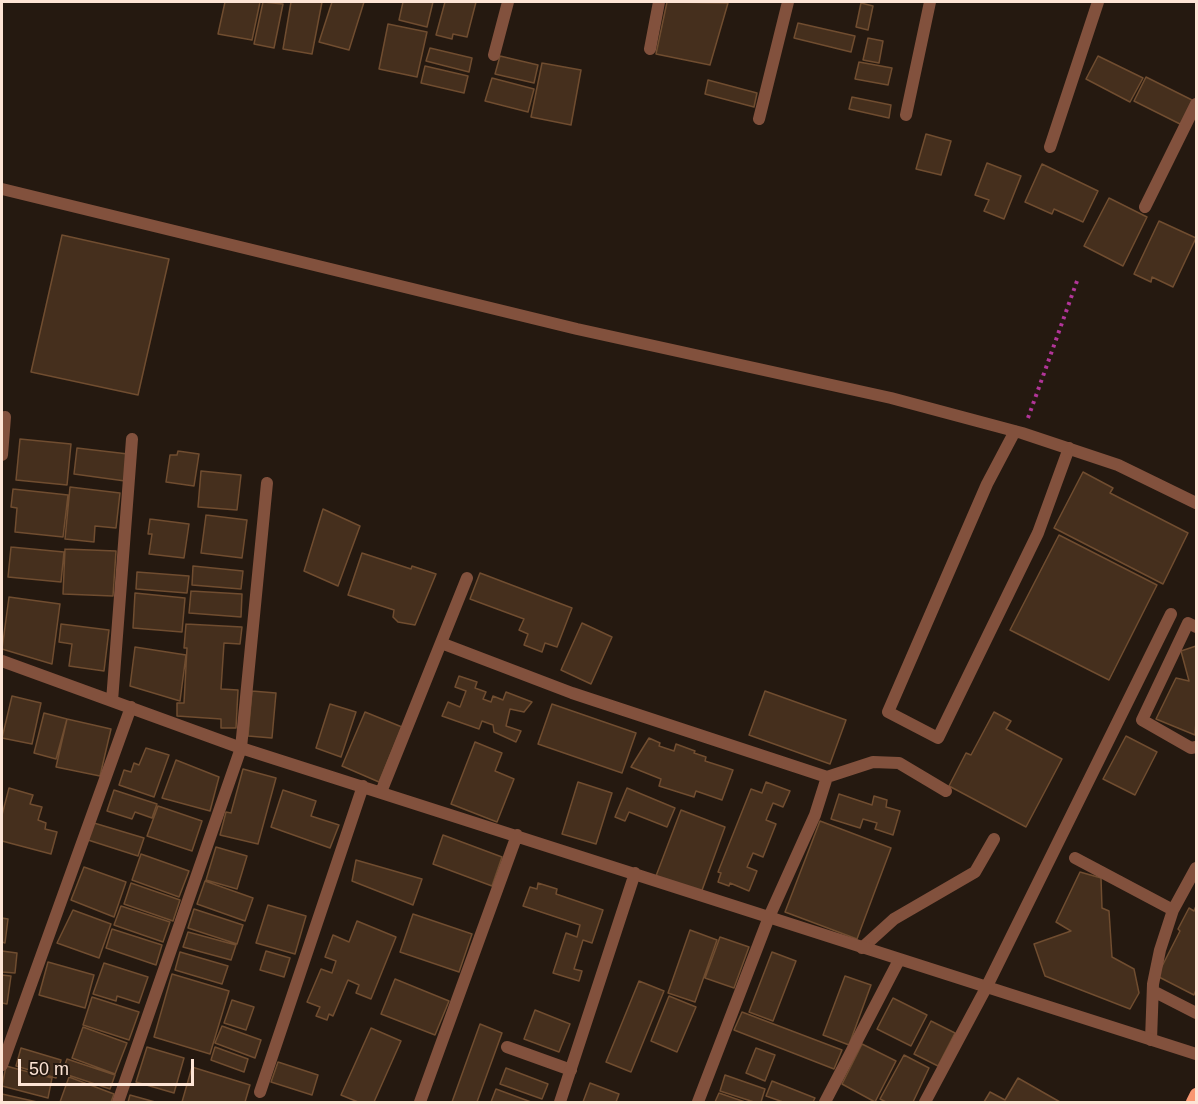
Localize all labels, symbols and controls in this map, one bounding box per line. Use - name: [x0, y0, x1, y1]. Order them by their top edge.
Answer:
- scale bar: [21, 1047, 196, 1085]
- text: 50 m: [29, 1059, 69, 1079]

